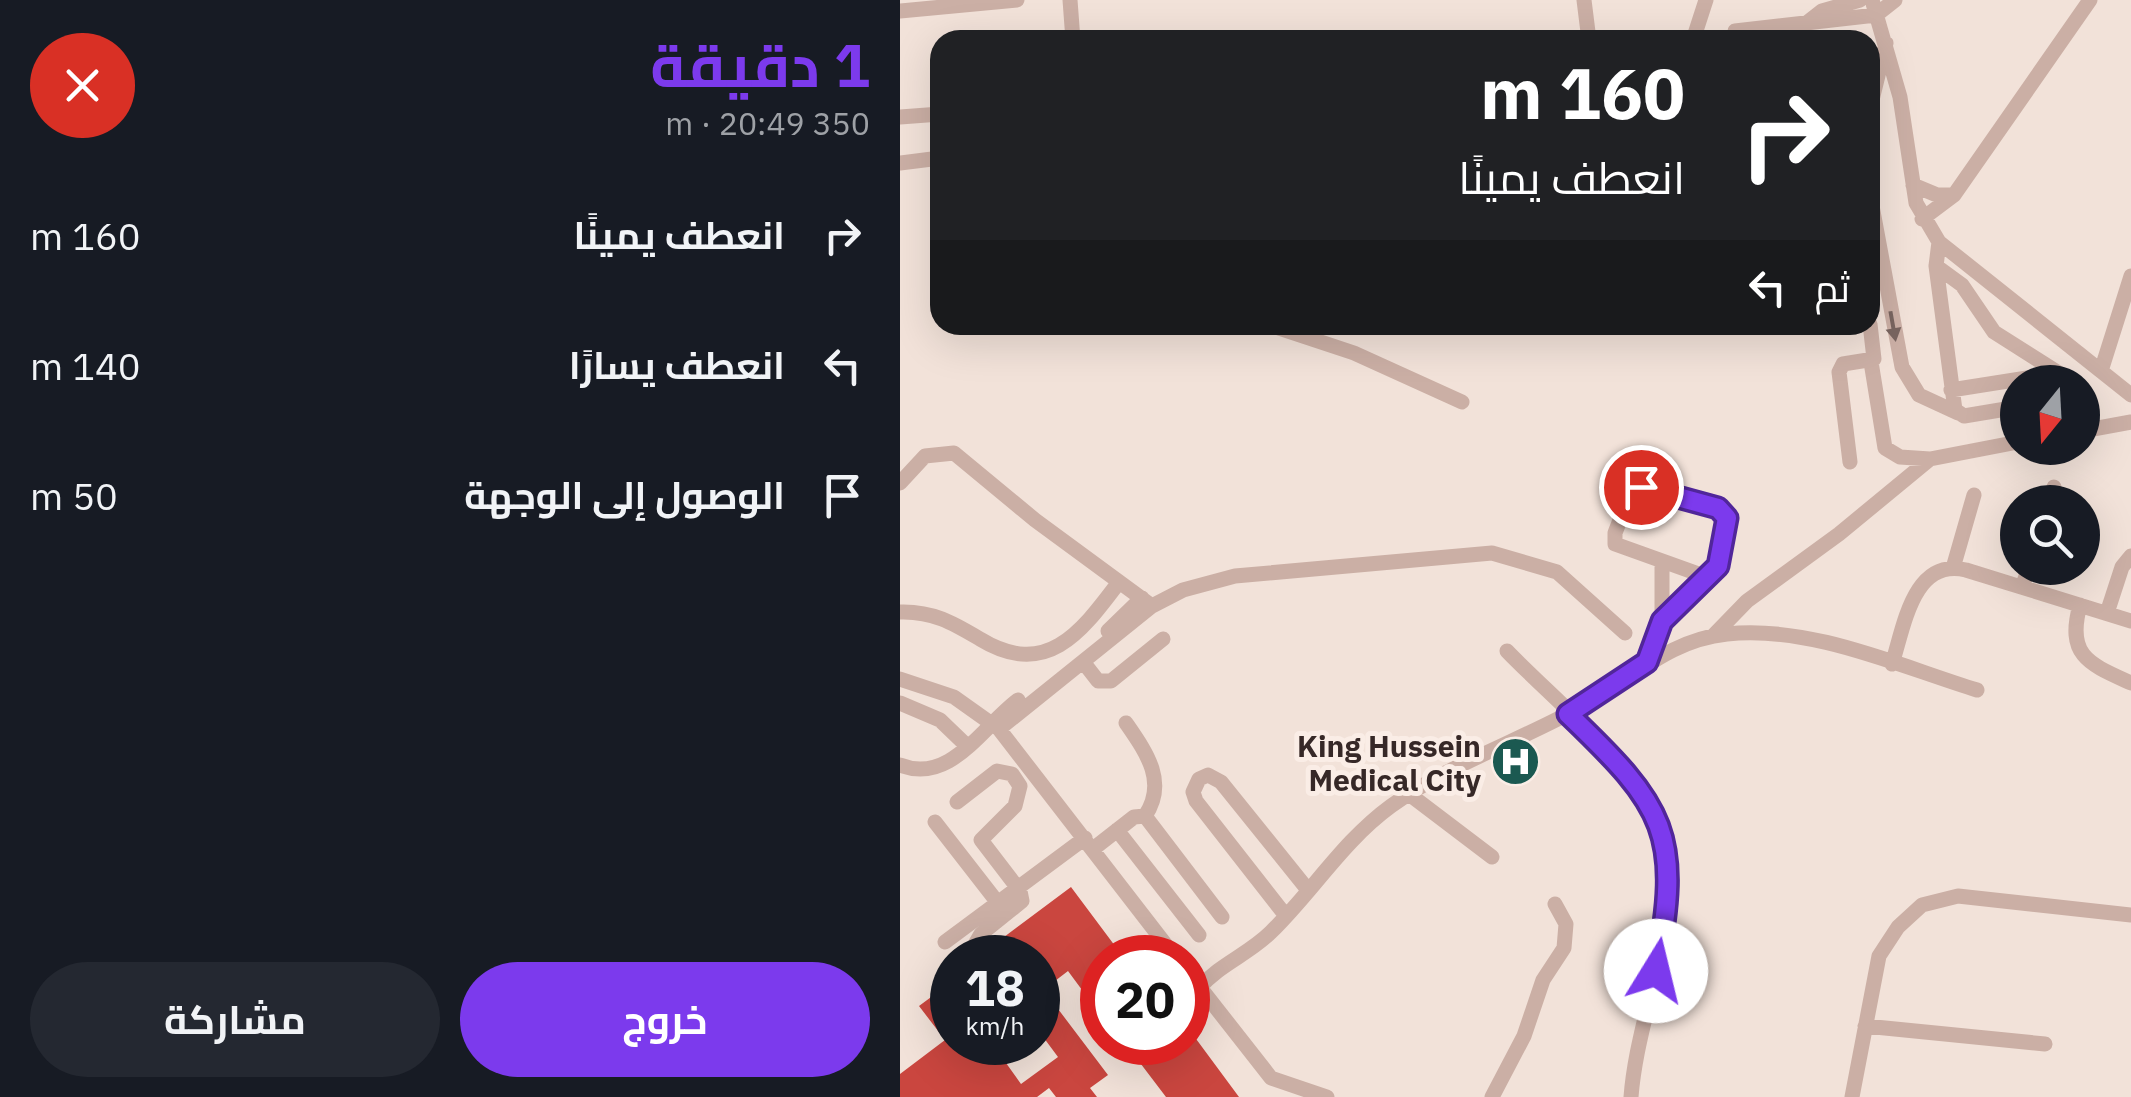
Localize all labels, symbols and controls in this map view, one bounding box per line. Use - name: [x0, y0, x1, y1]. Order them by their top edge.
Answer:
- text: 1 دقيقة: [650, 25, 870, 104]
- button: close: [30, 33, 135, 138]
- text: 160 m: [1480, 47, 1685, 138]
- icon: right: [1720, 70, 1850, 200]
- text: 350 m · 20:49: [665, 102, 870, 144]
- text: انعطف يمينًا: [1458, 148, 1685, 206]
- icon: right: [815, 208, 870, 263]
- text: انعطف يمينًا: [573, 210, 785, 259]
- text: 160 m: [30, 211, 141, 260]
- icon: left: [1740, 260, 1795, 315]
- text: ثم: [1815, 263, 1850, 312]
- one-way arrow: [1886, 311, 1901, 342]
- icon: left: [815, 338, 870, 393]
- text: انعطف يسارًا: [569, 340, 785, 389]
- text: 140 m: [30, 341, 141, 390]
- north arrow: [2000, 365, 2100, 465]
- map controls: [2000, 365, 2100, 585]
- pin: [1599, 445, 1684, 530]
- icon: arrive: [1614, 460, 1669, 515]
- icon: arrive: [815, 468, 870, 523]
- text: الوصول إلى الوجهة: [464, 470, 785, 519]
- text: 50 m: [30, 471, 118, 520]
- button: search: [2000, 485, 2100, 585]
- place label: King Hussein Medical City: [1297, 726, 1481, 799]
- hospital icon: King Hussein Medical City: [1490, 736, 1542, 788]
- position arrow: [1604, 919, 1708, 1023]
- speed limit sign: 20: [1080, 935, 1210, 1065]
- text: 18: [965, 955, 1025, 1020]
- button: مشاركة: [30, 962, 440, 1077]
- button: خروج: [460, 962, 870, 1077]
- text: km/h: [966, 1009, 1024, 1042]

